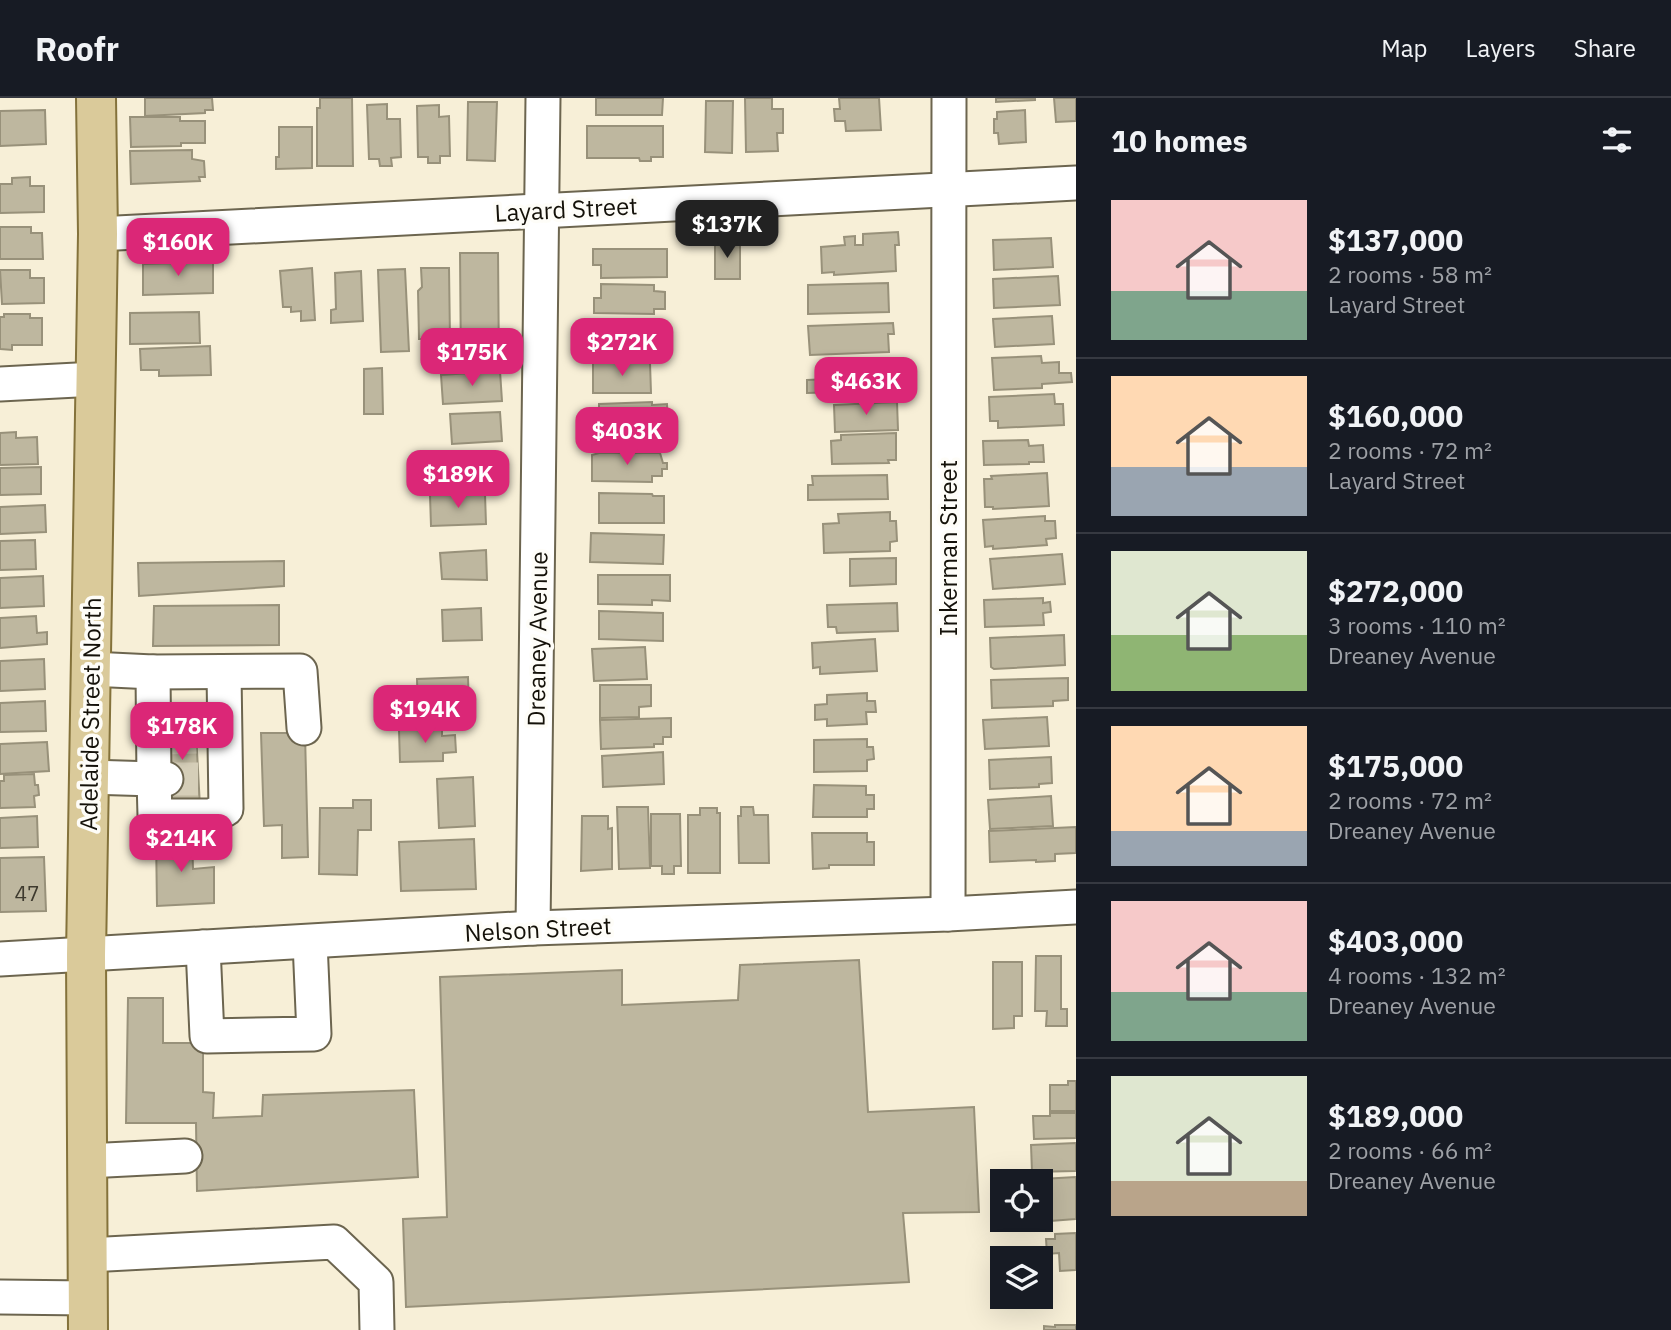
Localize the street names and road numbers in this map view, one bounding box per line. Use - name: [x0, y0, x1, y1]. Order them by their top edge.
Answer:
- street label: Layard Street: [494, 189, 638, 229]
- street label: Inkerman Street: [932, 460, 964, 636]
- street label: Dreaney Avenue: [519, 551, 555, 727]
- street label: Adelaide Street North: [72, 597, 108, 831]
- street label: Nelson Street: [464, 909, 612, 949]

